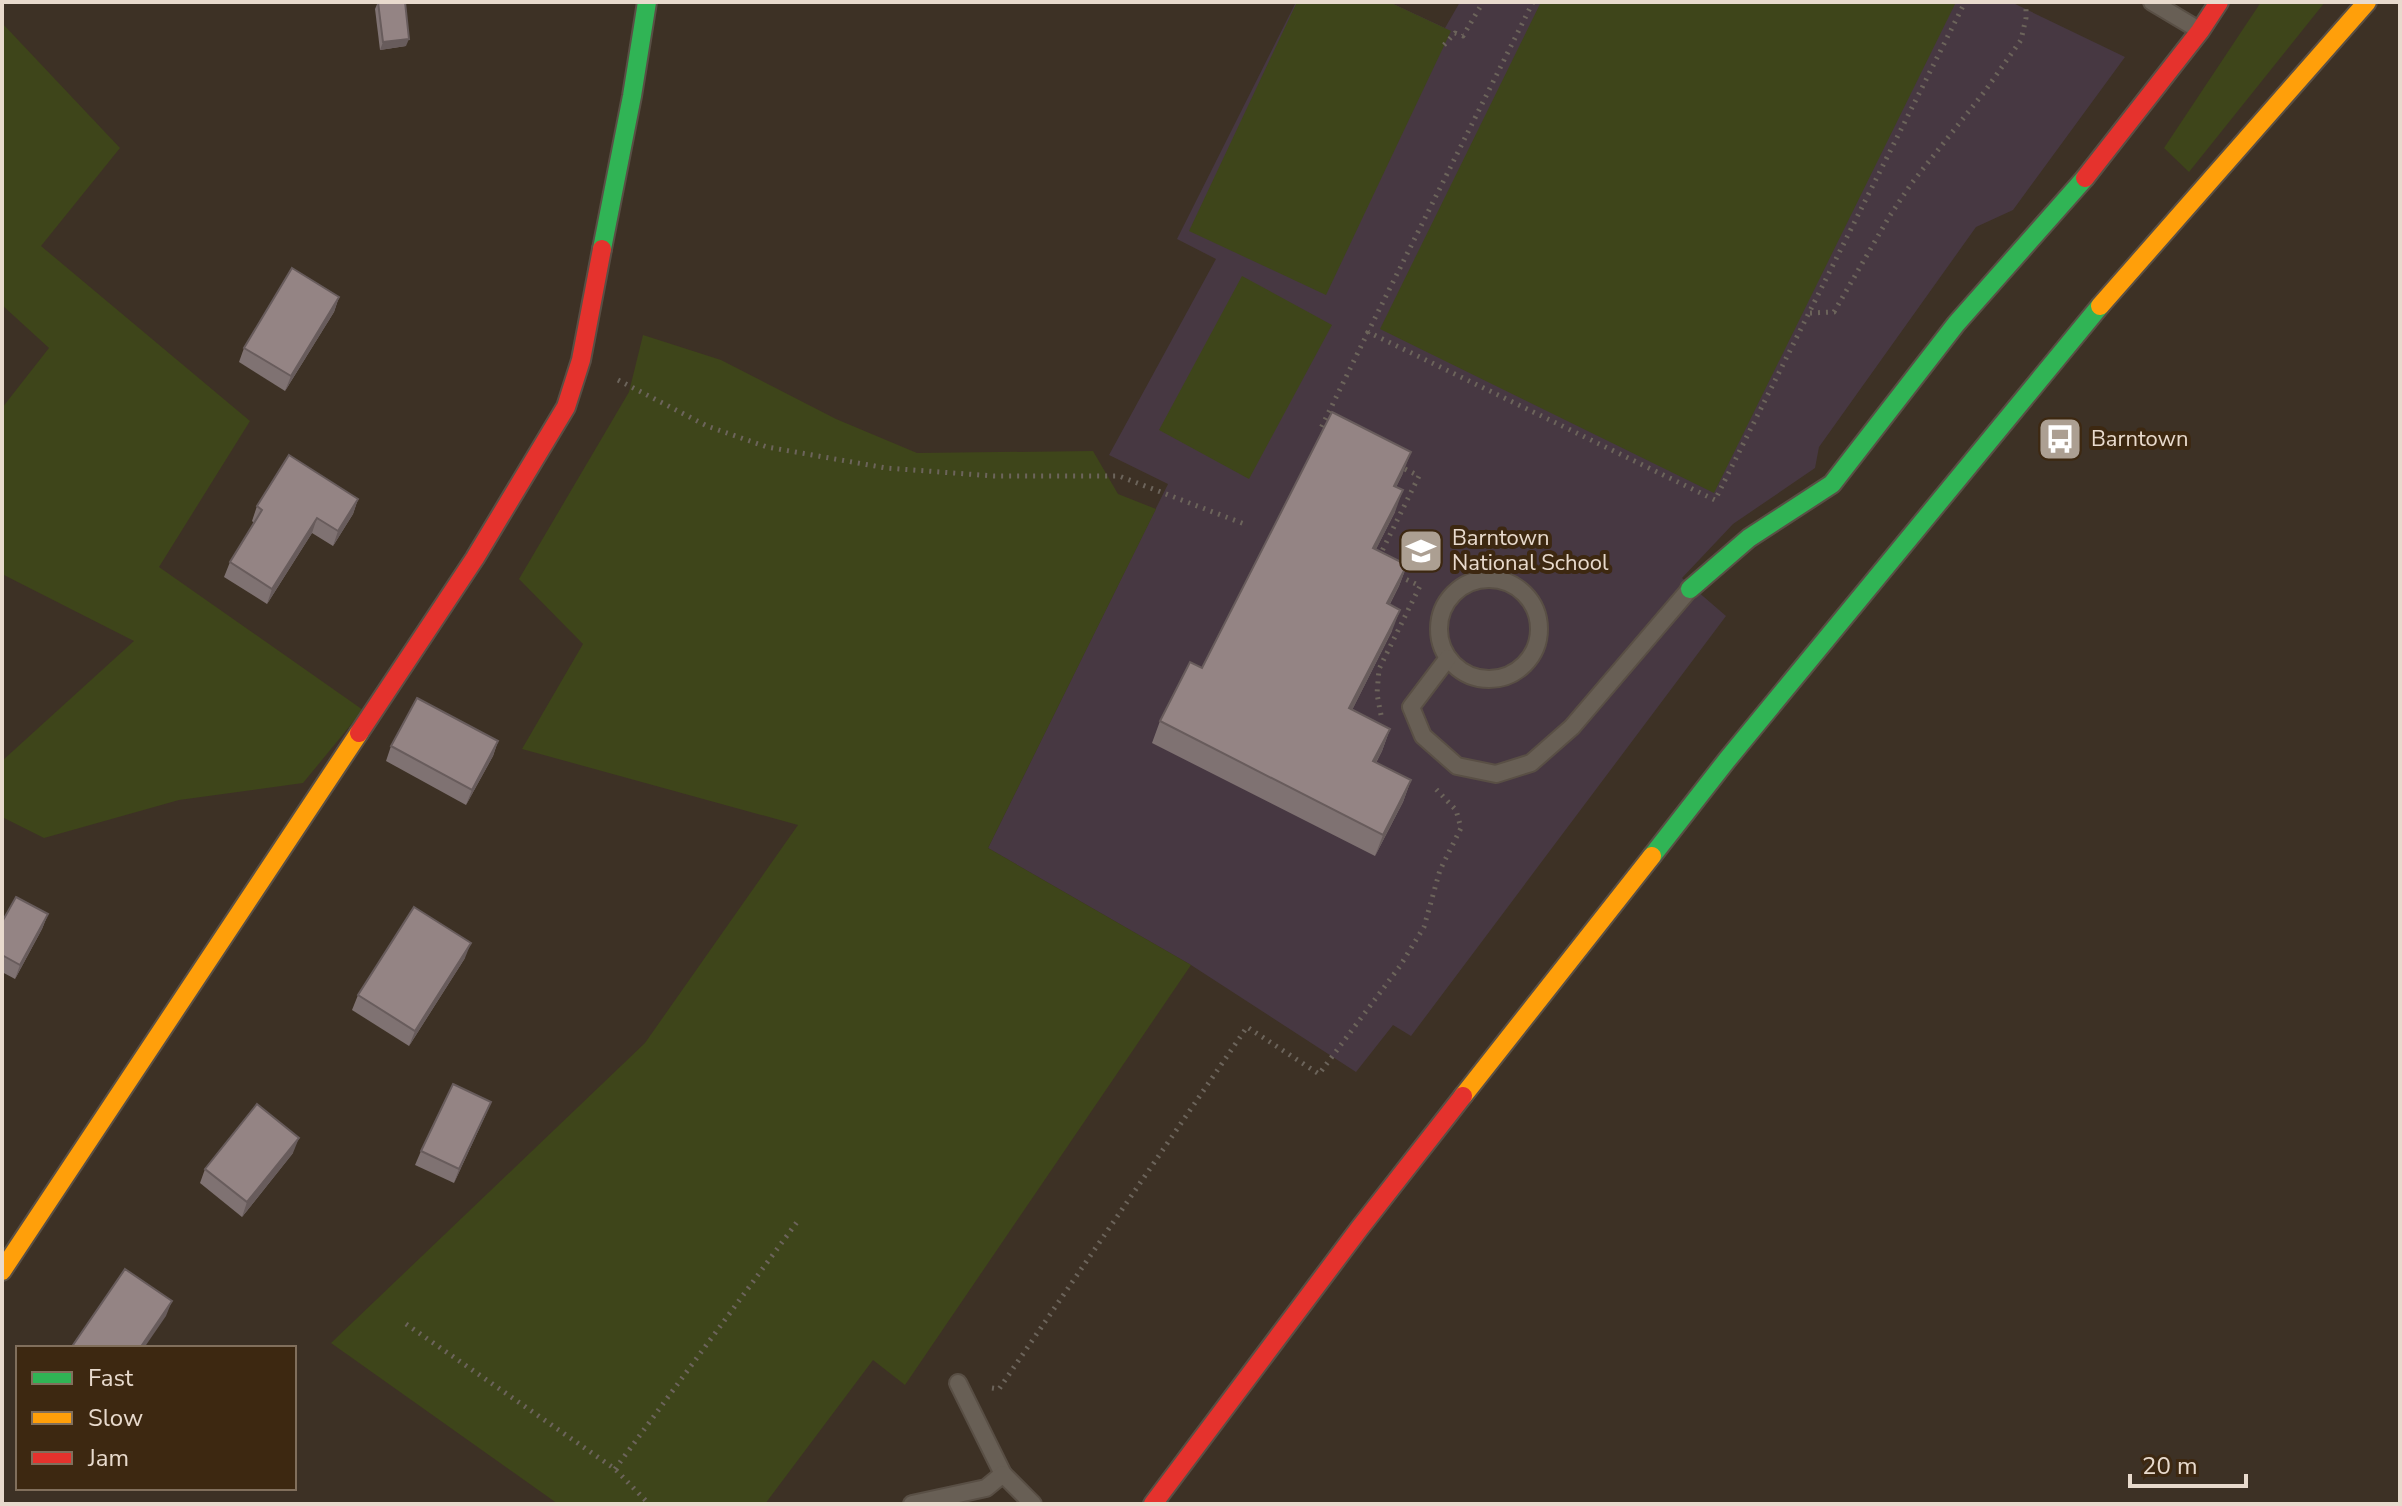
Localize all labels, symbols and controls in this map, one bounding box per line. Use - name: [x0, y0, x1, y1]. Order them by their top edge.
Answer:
- bus stop icon: Barntown: [2036, 415, 2084, 463]
- place label: Barntown: [2091, 424, 2189, 454]
- place label: Barntown National School: [1452, 523, 1609, 578]
- school or university icon: Barntown National School: [1397, 527, 1445, 575]
- legend: [16, 1346, 296, 1490]
- text: Fast: [88, 1362, 134, 1394]
- text: Slow: [88, 1402, 143, 1434]
- scale bar: [2130, 1438, 2246, 1488]
- text: Jam: [87, 1442, 129, 1474]
- text: 20 m: [2142, 1450, 2198, 1482]

